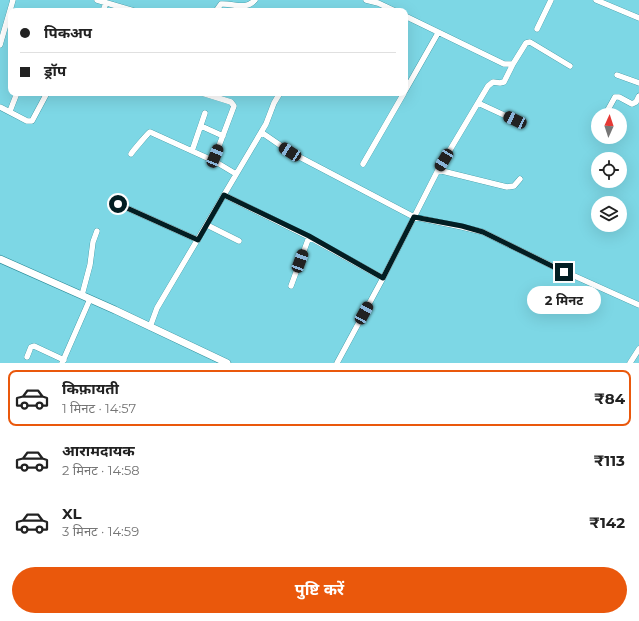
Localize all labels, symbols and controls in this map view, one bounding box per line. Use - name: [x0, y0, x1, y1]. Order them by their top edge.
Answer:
- text: पिकअप: [44, 23, 92, 42]
- text: ड्रॉप: [44, 61, 66, 80]
- north arrow: [591, 108, 627, 144]
- map controls: [591, 108, 627, 232]
- car: [502, 109, 528, 131]
- car: [277, 140, 303, 164]
- car: [205, 143, 225, 169]
- car: [433, 147, 455, 173]
- button: locate: [591, 152, 627, 188]
- route start: [109, 195, 127, 213]
- button: layers: [591, 196, 627, 232]
- car: [290, 248, 310, 274]
- route end: [555, 263, 573, 281]
- callout: 2 मिनट: [527, 286, 601, 314]
- text: 2 मिनट: [545, 292, 583, 308]
- car: [353, 300, 375, 326]
- text: किफ़ायती: [62, 379, 119, 398]
- icon: car: [14, 380, 50, 416]
- text: ₹84: [594, 389, 625, 408]
- text: 1 मिनट · 14:57: [62, 400, 136, 416]
- text: आरामदायक: [62, 441, 135, 460]
- icon: car: [14, 442, 50, 478]
- text: ₹113: [593, 451, 625, 470]
- text: 2 मिनट · 14:58: [62, 462, 140, 478]
- icon: car: [14, 504, 50, 540]
- text: XL: [62, 504, 81, 523]
- text: ₹142: [589, 513, 625, 532]
- text: 3 मिनट · 14:59: [62, 523, 139, 539]
- button: पुष्टि करें: [12, 567, 627, 613]

